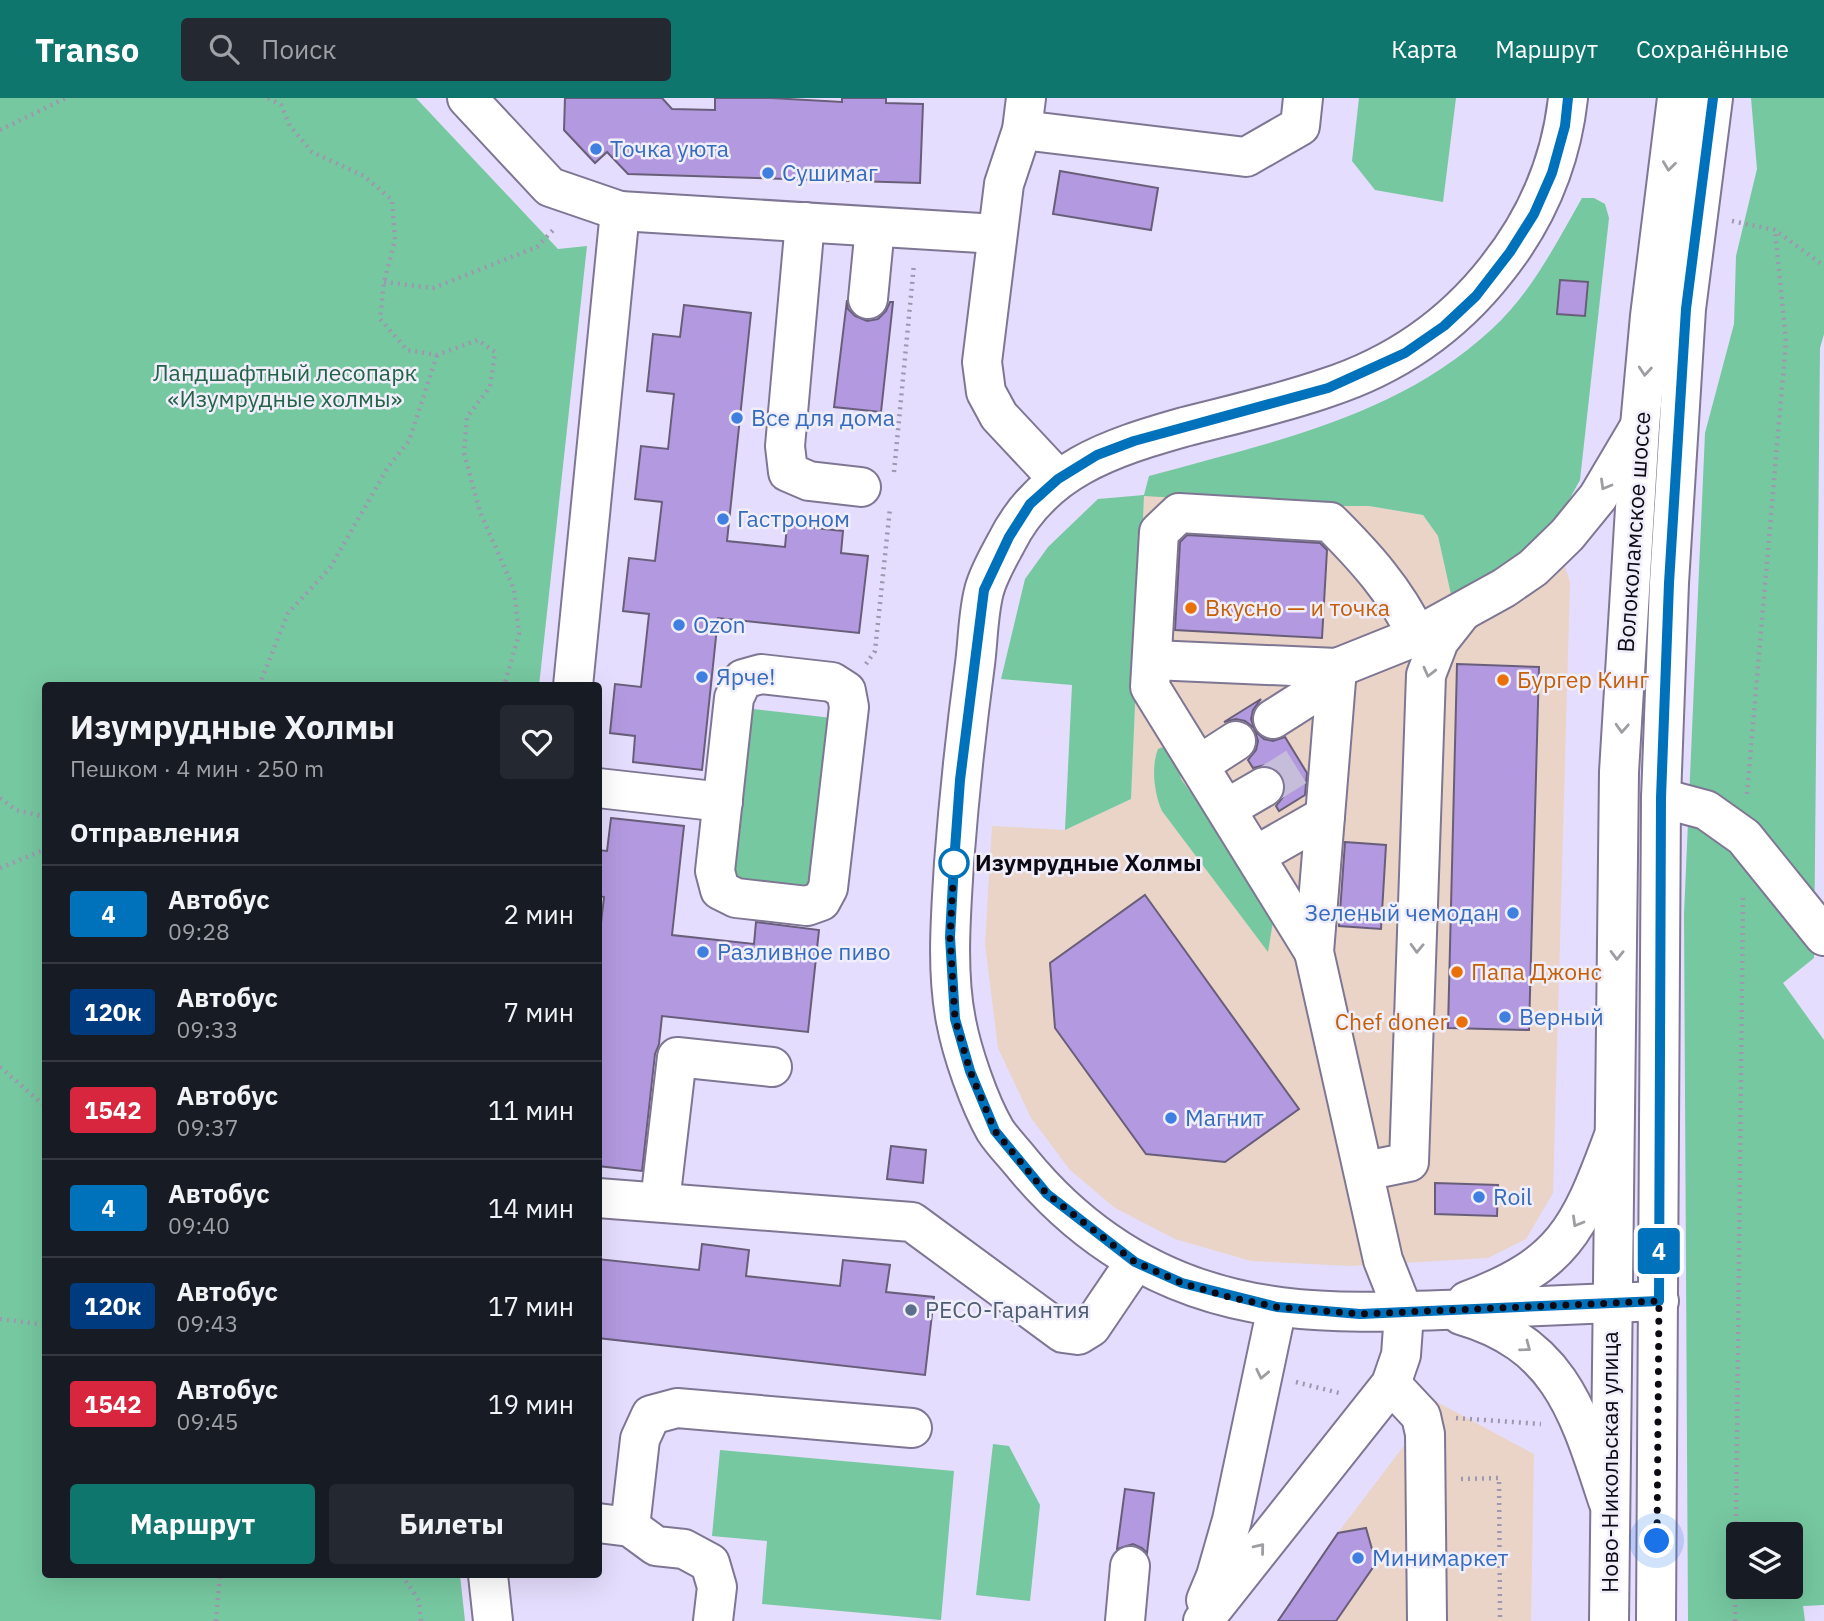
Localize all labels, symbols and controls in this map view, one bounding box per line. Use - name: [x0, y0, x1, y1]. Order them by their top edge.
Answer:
- search box: [181, 18, 671, 81]
- text: Transo: [35, 28, 139, 71]
- icon: search: [205, 30, 243, 68]
- text: Поиск: [261, 32, 337, 66]
- text: Карта: [1391, 33, 1457, 65]
- text: Маршрут: [1495, 33, 1598, 65]
- text: Сохранённые: [1636, 33, 1789, 65]
- place label: Точка уюта: [610, 133, 729, 163]
- marker: Точка уюта: [588, 141, 604, 157]
- place label: Сушимаг: [782, 157, 878, 187]
- one-way arrow: [1662, 160, 1677, 172]
- marker: Сушимаг: [760, 165, 776, 181]
- park label: Ландшафтный лесопарк «Изумрудные холмы»: [153, 357, 417, 413]
- one-way arrow: [1638, 366, 1653, 377]
- place label: Все для дома: [751, 402, 895, 432]
- marker: Все для дома: [729, 410, 745, 426]
- street label: Волоколамское шоссе: [1610, 410, 1656, 653]
- one-way arrow: [1600, 478, 1613, 490]
- place label: Гастроном: [737, 503, 850, 533]
- marker: Гастроном: [715, 511, 731, 527]
- place label: Вкусно — и точка: [1205, 592, 1390, 622]
- marker: Вкусно — и точка: [1183, 600, 1199, 616]
- place label: Ozon: [693, 609, 746, 639]
- marker: Ozon: [671, 617, 687, 633]
- place label: Ярче!: [716, 661, 776, 691]
- place label: Бургер Кинг: [1517, 664, 1649, 694]
- one-way arrow: [1423, 666, 1437, 678]
- marker: Ярче!: [694, 669, 710, 685]
- marker: Бургер Кинг: [1495, 672, 1511, 688]
- text: Изумрудные Холмы: [70, 705, 395, 748]
- button: heart: [500, 705, 574, 779]
- one-way arrow: [1615, 722, 1630, 733]
- text: Пешком · 4 мин · 250 m: [70, 753, 324, 783]
- text: Отправления: [70, 815, 240, 849]
- place label: Изумрудные Холмы: [975, 847, 1202, 877]
- marker: Изумрудные Холмы: [939, 848, 969, 878]
- text: Автобус: [168, 882, 270, 916]
- text: 2 мин: [504, 897, 574, 931]
- place label: Зеленый чемодан: [1305, 897, 1499, 927]
- text: 4: [101, 898, 116, 930]
- marker: Зеленый чемодан: [1505, 905, 1521, 921]
- text: 09:28: [168, 916, 230, 946]
- place label: Разливное пиво: [717, 936, 891, 966]
- one-way arrow: [1410, 943, 1425, 954]
- marker: Разливное пиво: [695, 944, 711, 960]
- one-way arrow: [1609, 950, 1624, 961]
- place label: Папа Джонс: [1471, 956, 1602, 986]
- marker: Папа Джонс: [1449, 964, 1465, 980]
- text: Автобус: [176, 980, 278, 1014]
- text: 7 мин: [504, 995, 574, 1029]
- text: 120к: [84, 996, 141, 1028]
- place label: Верный: [1519, 1001, 1604, 1031]
- place label: Chef doner: [1335, 1006, 1449, 1036]
- marker: Верный: [1497, 1009, 1513, 1025]
- text: 09:33: [176, 1014, 238, 1044]
- marker: Chef doner: [1454, 1014, 1470, 1030]
- text: Автобус: [177, 1078, 278, 1112]
- text: 11 мин: [488, 1093, 574, 1127]
- text: 1542: [84, 1094, 142, 1126]
- place label: Магнит: [1185, 1102, 1264, 1132]
- marker: Магнит: [1163, 1110, 1179, 1126]
- text: 09:37: [177, 1112, 239, 1142]
- text: Автобус: [168, 1176, 270, 1210]
- place label: Roil: [1493, 1181, 1532, 1211]
- marker: Roil: [1471, 1189, 1487, 1205]
- text: 14 мин: [488, 1191, 574, 1225]
- text: 4: [101, 1192, 116, 1224]
- text: 09:40: [168, 1210, 230, 1240]
- one-way arrow: [1572, 1215, 1585, 1228]
- line badge: 4: [1636, 1228, 1682, 1274]
- text: 4: [1652, 1235, 1666, 1267]
- text: Автобус: [176, 1274, 278, 1308]
- text: 17 мин: [488, 1289, 574, 1323]
- text: 120к: [84, 1290, 141, 1322]
- place label: РЕСО-Гарантия: [925, 1294, 1090, 1324]
- marker: РЕСО-Гарантия: [903, 1302, 919, 1318]
- text: 09:43: [176, 1308, 238, 1338]
- street label: Ново-Никольская улица: [1594, 1331, 1624, 1593]
- one-way arrow: [1519, 1338, 1531, 1351]
- one-way arrow: [1256, 1368, 1271, 1380]
- text: Автобус: [177, 1372, 278, 1406]
- text: 19 мин: [488, 1387, 574, 1421]
- text: 1542: [84, 1388, 142, 1420]
- text: 09:45: [177, 1406, 239, 1436]
- button: Маршрут: [70, 1484, 315, 1564]
- button: Билеты: [329, 1484, 574, 1564]
- map controls: [1726, 1522, 1803, 1599]
- button: layers: [1726, 1522, 1803, 1599]
- your location: [1639, 1523, 1674, 1558]
- place label: Минимаркет: [1372, 1542, 1508, 1572]
- one-way arrow: [1252, 1544, 1265, 1556]
- marker: Минимаркет: [1350, 1550, 1366, 1566]

